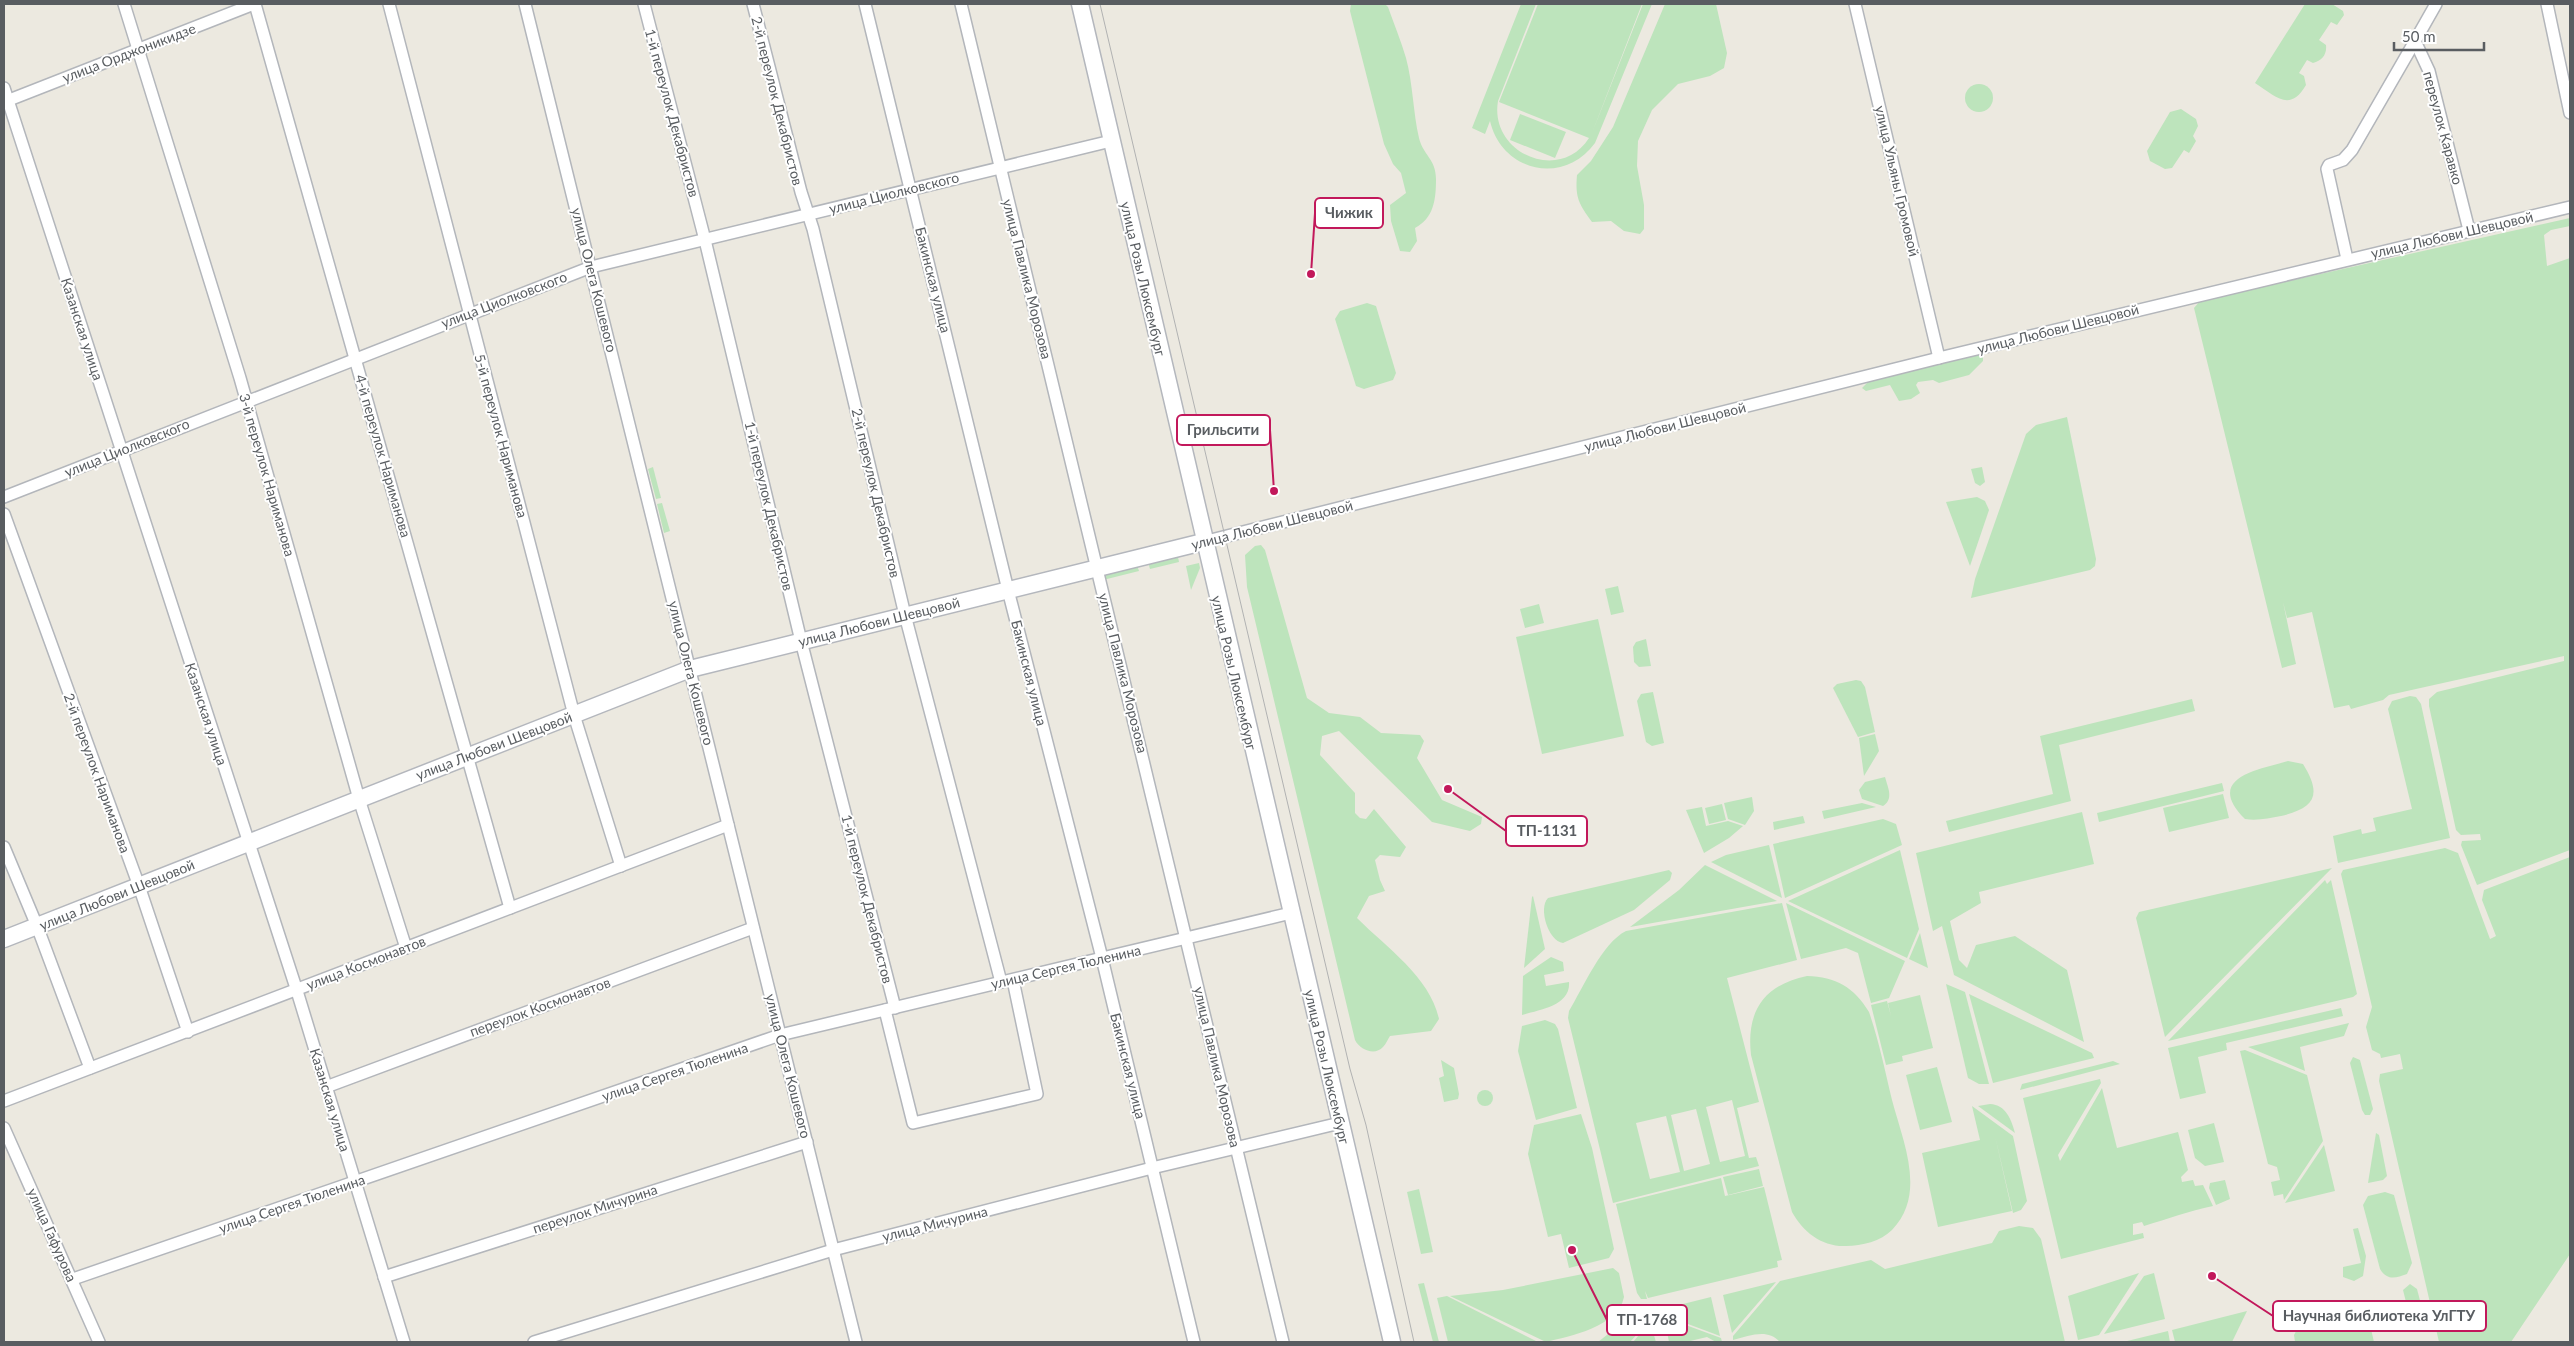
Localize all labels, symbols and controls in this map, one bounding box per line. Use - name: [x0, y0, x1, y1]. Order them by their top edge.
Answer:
- street label: 2-й переулок Декабристов: [748, 15, 807, 187]
- street label: улица Орджоникидзе: [60, 19, 198, 86]
- scale bar: [2394, 20, 2484, 52]
- street label: 1-й переулок Декабристов: [642, 27, 703, 199]
- text: 50 m: [2402, 27, 2436, 45]
- street label: переулок Каравко: [2420, 69, 2467, 187]
- street label: улица Ульяны Громовой: [1872, 104, 1923, 258]
- street label: улица Циолковского: [827, 168, 961, 217]
- street label: улица Павлика Морозова: [999, 197, 1056, 361]
- callout: Чижик: [1315, 198, 1383, 228]
- street label: улица Розы Люксембург: [1117, 200, 1170, 358]
- text: Чижик: [1325, 203, 1374, 221]
- street label: улица Олега Кошевого: [568, 206, 621, 354]
- street label: улица Любови Шевцовой: [2369, 208, 2535, 261]
- street label: Бакинская улица: [912, 225, 955, 335]
- street label: улица Циолковского: [438, 268, 569, 331]
- street label: Казанская улица: [58, 275, 107, 382]
- street label: улица Любови Шевцовой: [1975, 300, 2140, 357]
- street label: 5-й переулок Нариманова: [471, 352, 532, 520]
- street label: 4-й переулок Нариманова: [352, 372, 415, 539]
- street label: 3-й переулок Нариманова: [236, 391, 299, 558]
- street label: улица Любови Шевцовой: [1582, 398, 1747, 455]
- street label: 2-й переулок Декабристов: [849, 406, 904, 579]
- street label: улица Циолковского: [62, 415, 192, 480]
- callout: Грильсити: [1177, 415, 1270, 445]
- street label: 1-й переулок Декабристов: [742, 419, 797, 592]
- text: Грильсити: [1187, 420, 1259, 438]
- street label: улица Любови Шевцовой: [1189, 496, 1354, 553]
- street label: улица Павлика Морозова: [1095, 591, 1152, 755]
- street label: улица Любови Шевцовой: [796, 593, 961, 650]
- street label: улица Розы Люксембург: [1208, 594, 1261, 752]
- street label: улица Олега Кошевого: [665, 599, 718, 747]
- street label: Бакинская улица: [1008, 618, 1051, 728]
- street label: Казанская улица: [182, 660, 231, 767]
- street label: 2-й переулок Нариманова: [61, 691, 134, 855]
- street label: улица Любови Шевцовой: [413, 708, 574, 783]
- street label: 1-й переулок Декабристов: [838, 813, 897, 985]
- callout: ТП-1131: [1506, 816, 1587, 846]
- text: ТП-1131: [1517, 821, 1577, 839]
- street label: улица Любови Шевцовой: [37, 856, 197, 934]
- street label: улица Космонавтов: [304, 932, 428, 993]
- street label: улица Сергея Тюленина: [989, 941, 1143, 992]
- street label: переулок Космонавтов: [467, 973, 613, 1040]
- street label: улица Павлика Морозова: [1191, 985, 1244, 1149]
- street label: улица Розы Люксембург: [1301, 988, 1354, 1146]
- street label: улица Олега Кошевого: [762, 992, 815, 1140]
- street label: Бакинская улица: [1107, 1011, 1150, 1121]
- street label: улица Сергея Тюленина: [600, 1039, 750, 1105]
- street label: Казанская улица: [307, 1046, 354, 1154]
- street label: улица Сергея Тюленина: [217, 1171, 367, 1237]
- street label: переулок Мичурина: [530, 1180, 659, 1237]
- street label: улица Гафурова: [24, 1185, 81, 1284]
- street label: улица Мичурина: [880, 1202, 989, 1245]
- callout: Научная библиотека УлГТУ: [2273, 1301, 2486, 1331]
- callout: ТП-1768: [1607, 1305, 1687, 1335]
- text: Научная библиотека УлГТУ: [2283, 1306, 2476, 1324]
- text: ТП-1768: [1617, 1310, 1678, 1328]

